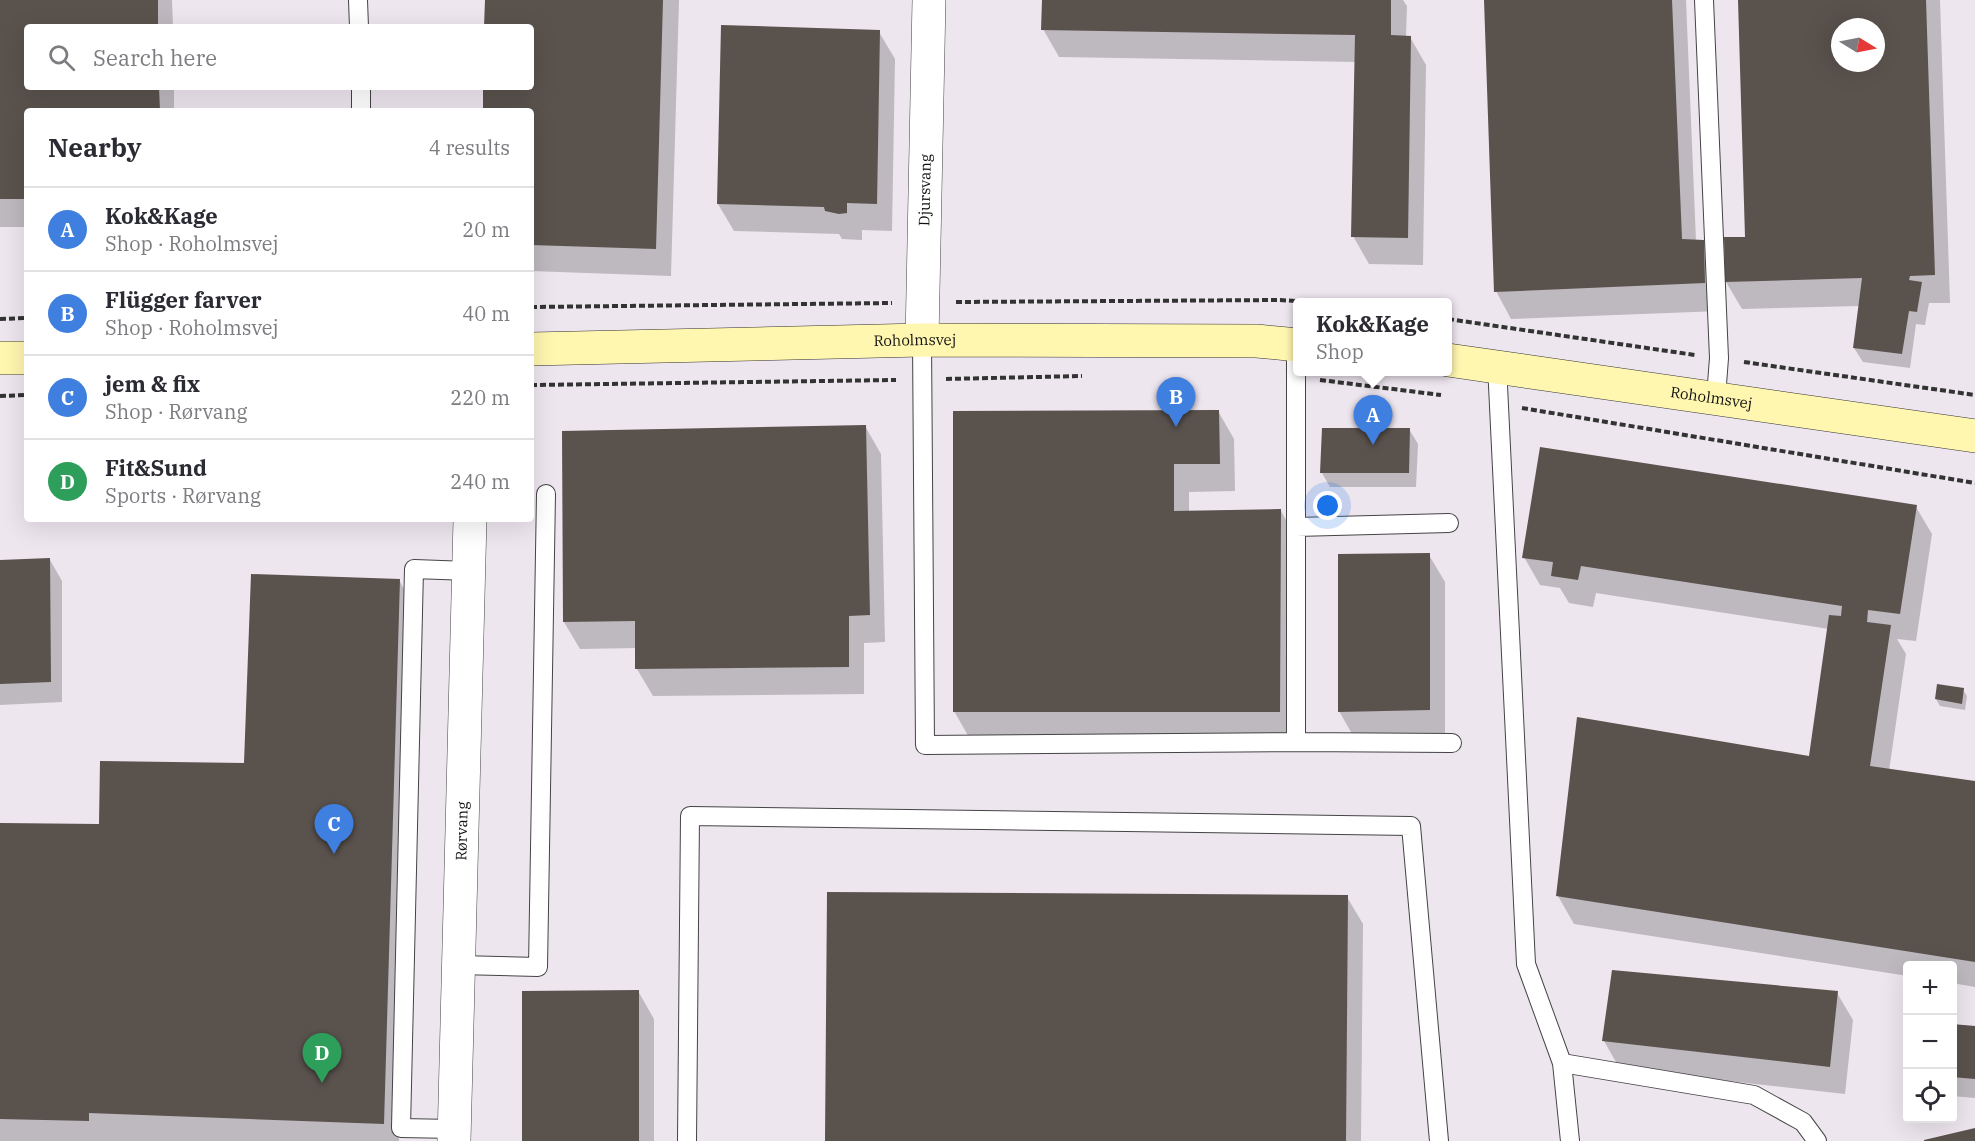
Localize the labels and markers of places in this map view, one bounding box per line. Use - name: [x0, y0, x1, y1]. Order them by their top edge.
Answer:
- pin: B: [1156, 378, 1196, 427]
- pin: A: [1354, 396, 1392, 445]
- pin: C: [314, 804, 354, 854]
- pin: D: [302, 1034, 342, 1083]

